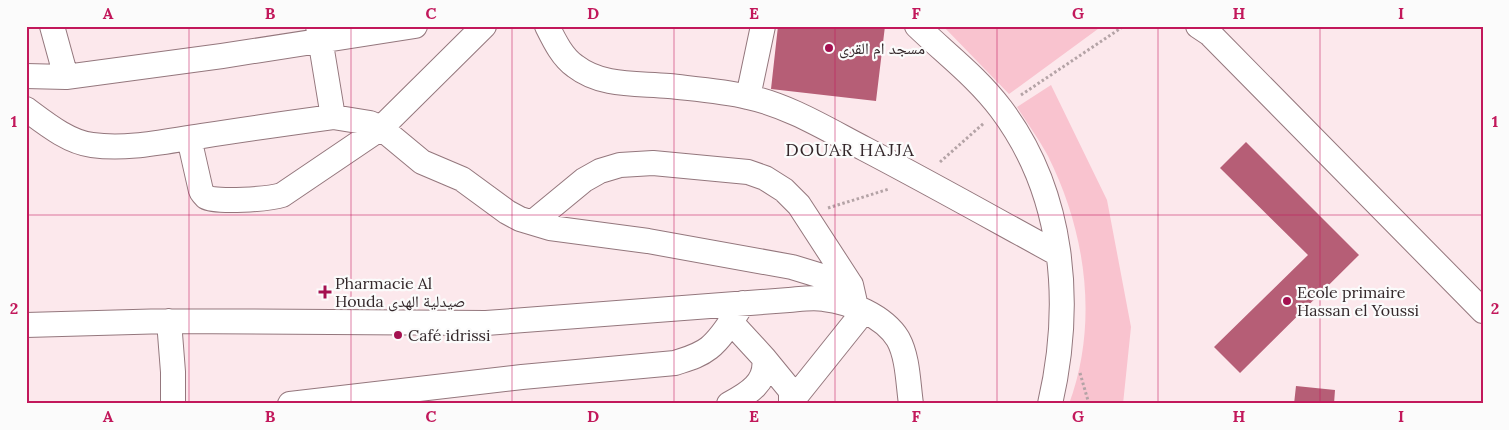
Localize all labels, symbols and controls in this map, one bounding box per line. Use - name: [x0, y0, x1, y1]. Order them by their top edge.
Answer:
- text: A: [103, 3, 114, 23]
- text: B: [265, 3, 276, 23]
- text: C: [425, 3, 437, 23]
- text: D: [587, 3, 599, 23]
- text: E: [749, 3, 759, 23]
- text: F: [911, 3, 921, 23]
- text: G: [1072, 3, 1084, 23]
- text: H: [1233, 3, 1246, 23]
- text: I: [1398, 3, 1404, 23]
- place label: مسجد ام القرى: [839, 38, 925, 59]
- marker: مسجد ام القرى: [823, 42, 835, 54]
- text: 1: [11, 111, 17, 131]
- text: 1: [1492, 111, 1498, 131]
- district label: DOUAR HAJJA: [785, 138, 915, 161]
- place label: Pharmacie Al Houda صيدلية الهدى: [335, 273, 465, 312]
- place label: Ecole primaire Hassan el Youssi: [1297, 282, 1419, 320]
- marker: Pharmacie Al Houda صيدلية الهدى: [319, 286, 331, 298]
- marker: Ecole primaire Hassan el Youssi: [1281, 295, 1293, 307]
- text: 2: [10, 298, 18, 318]
- text: 2: [1491, 298, 1499, 318]
- place label: Café idrissi: [408, 325, 490, 345]
- marker: Café idrissi: [392, 329, 404, 341]
- text: A: [103, 406, 114, 426]
- text: B: [265, 406, 276, 426]
- text: C: [425, 406, 437, 426]
- text: D: [587, 406, 599, 426]
- text: E: [749, 406, 759, 426]
- text: F: [911, 406, 921, 426]
- text: G: [1072, 406, 1084, 426]
- text: H: [1233, 406, 1246, 426]
- text: I: [1398, 406, 1404, 426]

